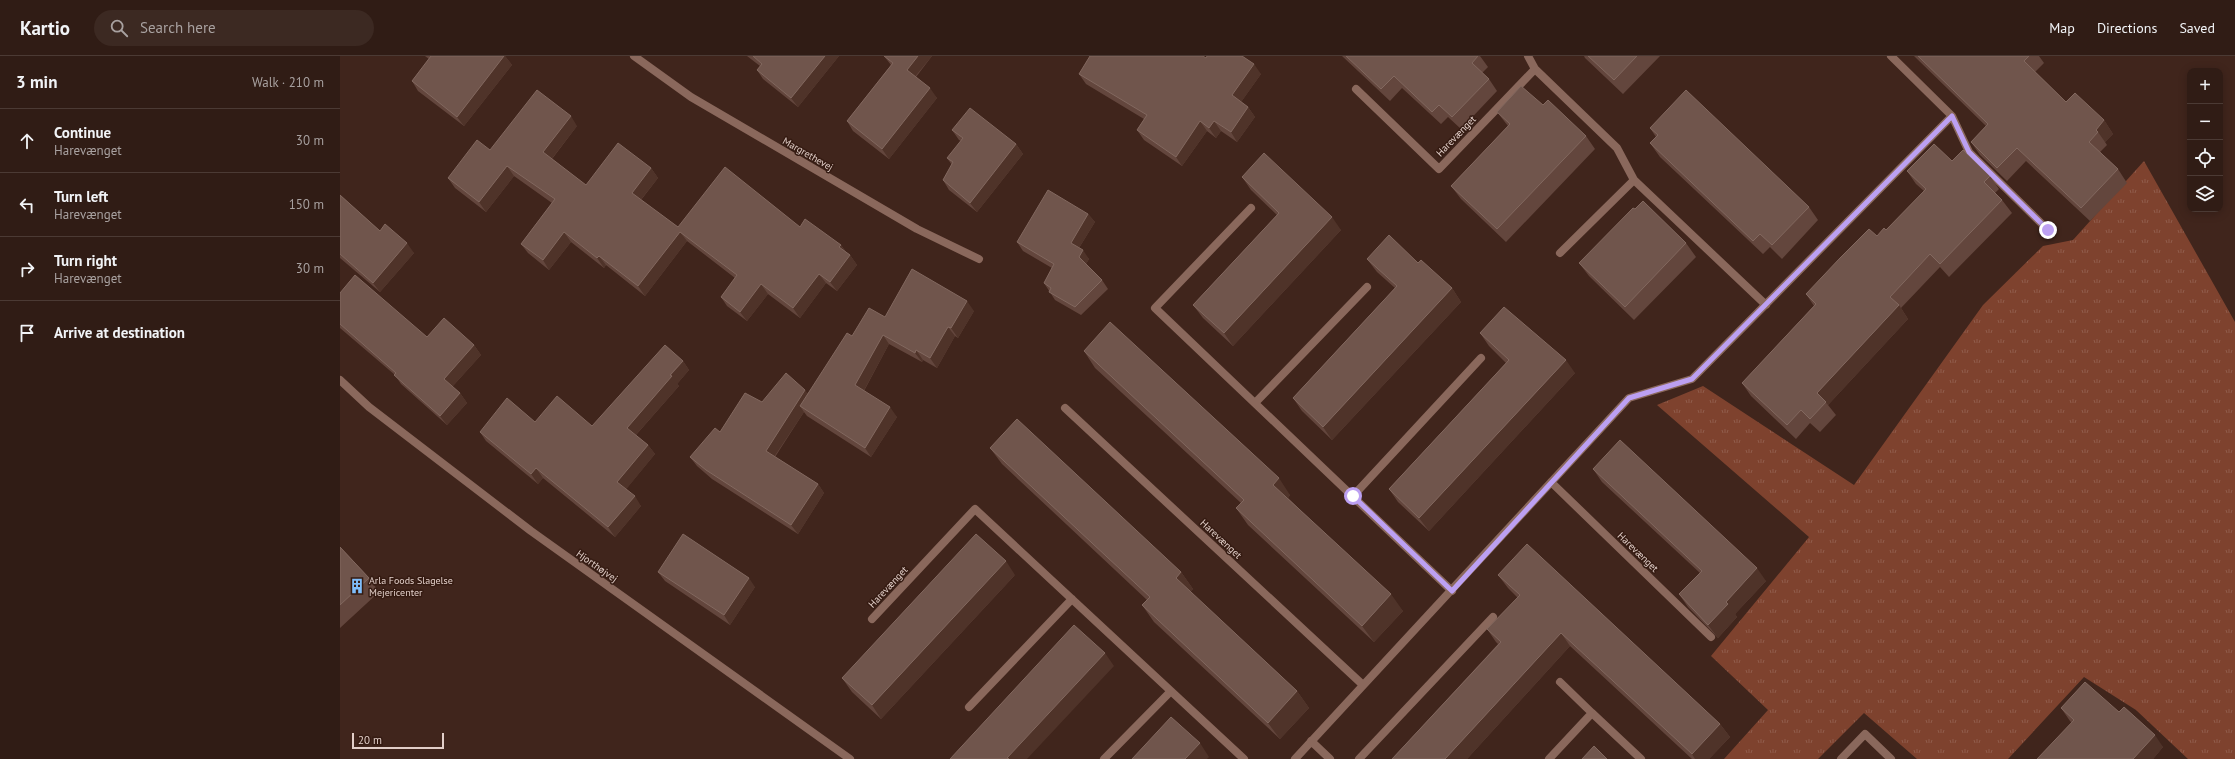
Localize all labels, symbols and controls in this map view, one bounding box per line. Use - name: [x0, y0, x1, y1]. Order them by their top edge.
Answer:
- search box: [94, 10, 374, 46]
- text: Kartio: [20, 16, 70, 40]
- icon: search: [108, 17, 130, 39]
- text: Search here: [140, 18, 216, 37]
- text: Map: [2049, 19, 2075, 37]
- text: Directions: [2097, 19, 2157, 37]
- text: Saved: [2179, 19, 2215, 37]
- map controls: [2187, 68, 2223, 212]
- button: +: [2187, 68, 2223, 104]
- text: 3 min: [16, 71, 57, 93]
- text: Walk · 210 m: [252, 74, 324, 91]
- button: −: [2187, 104, 2223, 140]
- street label: Harevænget: [1433, 112, 1479, 159]
- text: Continue: [54, 123, 111, 142]
- icon: ahead: [16, 130, 38, 152]
- text: 30 m: [296, 132, 324, 149]
- street label: Margrethevej: [780, 134, 836, 174]
- button: locate: [2187, 140, 2223, 176]
- text: Harevænget: [54, 142, 122, 159]
- button: layers: [2187, 176, 2223, 212]
- text: Turn left: [54, 187, 108, 206]
- icon: left: [16, 194, 38, 216]
- text: 150 m: [289, 196, 324, 213]
- text: Harevænget: [54, 206, 122, 223]
- route end: [2039, 221, 2057, 239]
- text: Turn right: [54, 251, 117, 270]
- icon: right: [16, 258, 38, 280]
- text: 30 m: [296, 260, 324, 277]
- text: Harevænget: [54, 270, 122, 287]
- icon: arrive: [16, 322, 38, 344]
- text: Arrive at destination: [54, 323, 185, 342]
- route start: [1344, 487, 1362, 505]
- street label: Harevænget: [1198, 517, 1245, 562]
- street label: Harevænget: [1615, 529, 1662, 575]
- street label: Hjorthøjvej: [574, 547, 620, 585]
- street label: Harevænget: [866, 563, 911, 610]
- place label: Arla Foods Slagelse Mejericenter: [369, 574, 453, 599]
- building icon: Arla Foods Slagelse Mejericenter: [348, 577, 366, 595]
- scale bar: [352, 731, 444, 750]
- text: 20 m: [358, 733, 382, 747]

